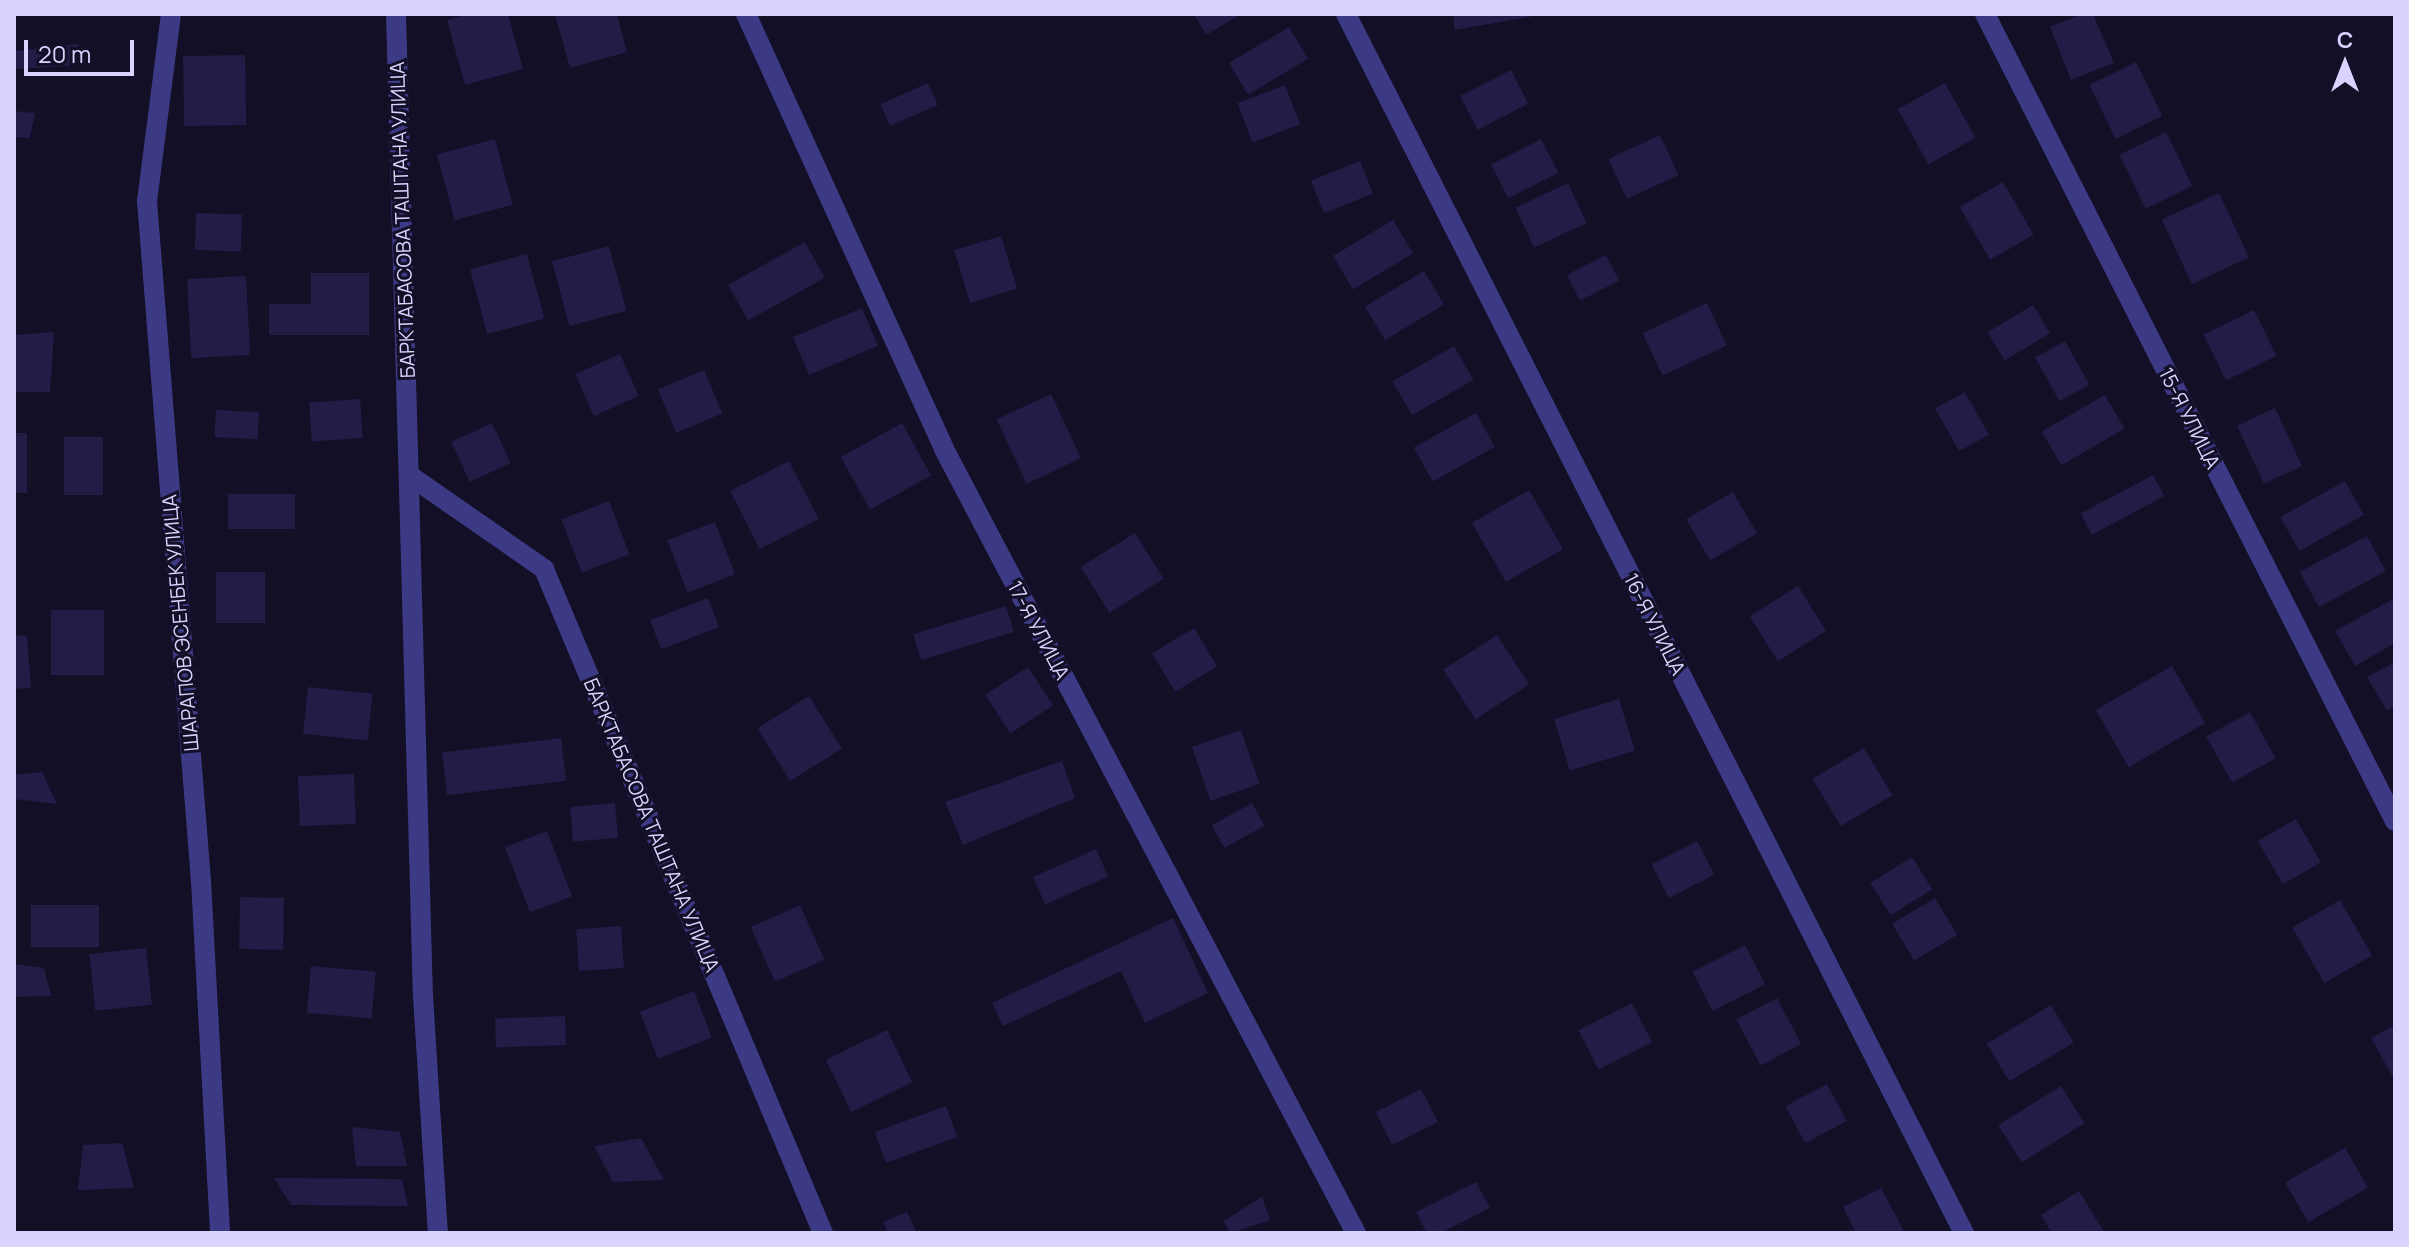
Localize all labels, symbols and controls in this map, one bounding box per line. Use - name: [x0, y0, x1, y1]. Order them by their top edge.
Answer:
- scale bar: [28, 24, 138, 74]
- north arrow: [2305, 24, 2385, 104]
- text: С: [2337, 25, 2353, 55]
- text: 20 m: [38, 37, 91, 70]
- street label: БАРКТАБАСОВА ТАШТАНА УЛИЦА: [384, 61, 420, 379]
- street label: 15-Я УЛИЦА: [2154, 364, 2226, 472]
- street label: ШАРАПОВ ЭСЕНБЕК УЛИЦА: [157, 493, 203, 753]
- street label: 16-Я УЛИЦА: [1619, 569, 1691, 679]
- street label: 17-Я УЛИЦА: [1003, 577, 1075, 683]
- street label: БАРКТАБАСОВА ТАШТАНА УЛИЦА: [579, 675, 725, 975]

